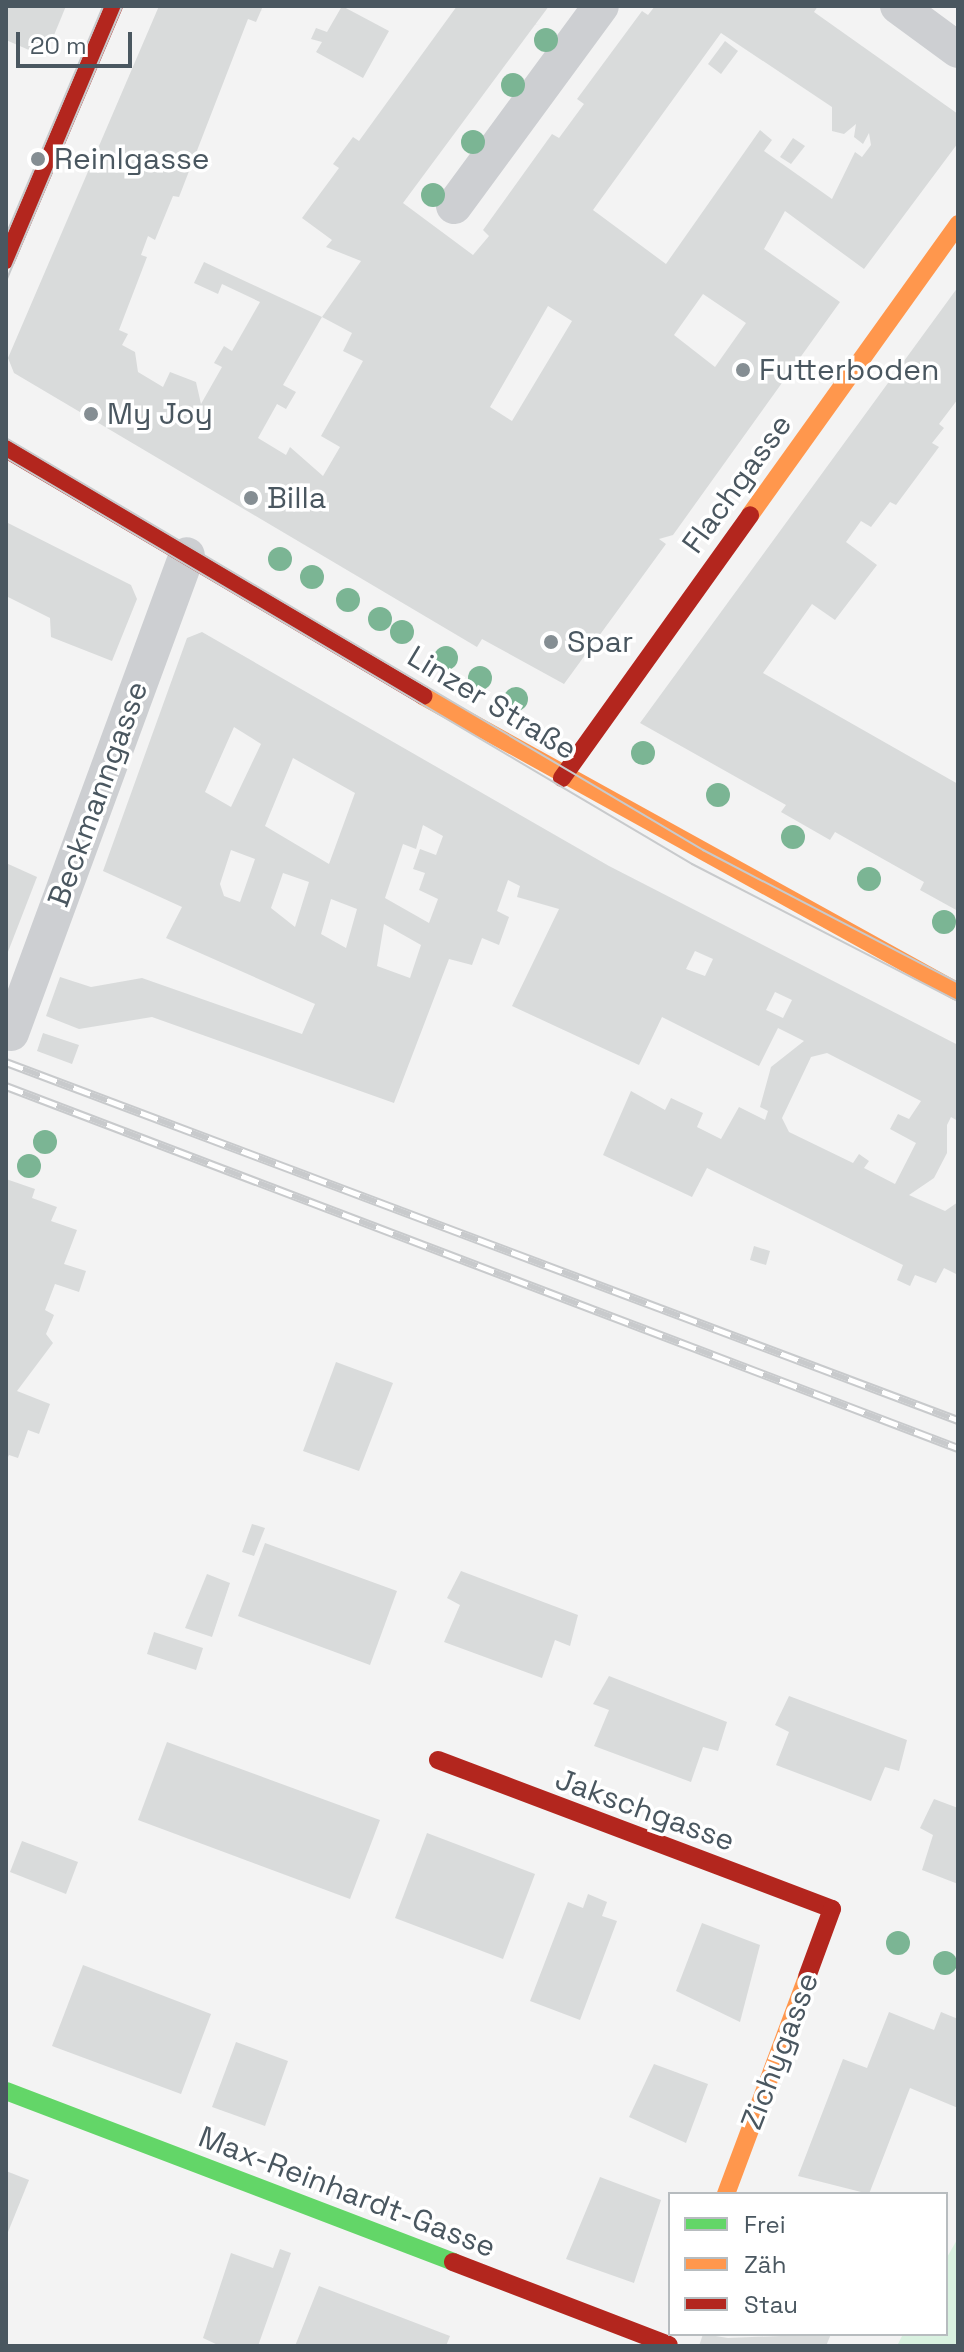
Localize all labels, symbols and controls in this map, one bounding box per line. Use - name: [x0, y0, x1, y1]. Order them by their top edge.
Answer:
- scale bar: [20, 16, 136, 66]
- text: 20 m: [30, 30, 87, 61]
- place label: Reinlgasse: [54, 141, 210, 177]
- marker: Reinlgasse: [29, 150, 47, 168]
- place label: Futterboden: [759, 352, 939, 388]
- marker: Futterboden: [734, 361, 752, 379]
- place label: My Joy: [107, 396, 213, 432]
- marker: My Joy: [82, 405, 100, 423]
- street label: Flachgasse: [675, 408, 799, 560]
- place label: Billa: [267, 480, 326, 516]
- marker: Billa: [242, 489, 260, 507]
- place label: Spar: [567, 624, 633, 660]
- marker: Spar: [542, 633, 560, 651]
- street label: Linzer Straße: [401, 638, 583, 768]
- street label: Beckmanngasse: [41, 676, 155, 912]
- street label: Jakschgasse: [551, 1761, 739, 1859]
- street label: Zichygasse: [734, 1968, 826, 2134]
- street label: Max-Reinhardt-Gasse: [194, 2119, 500, 2265]
- legend: [668, 2192, 948, 2336]
- text: Frei: [744, 2209, 786, 2240]
- text: Zäh: [744, 2249, 786, 2280]
- text: Stau: [744, 2289, 798, 2320]

